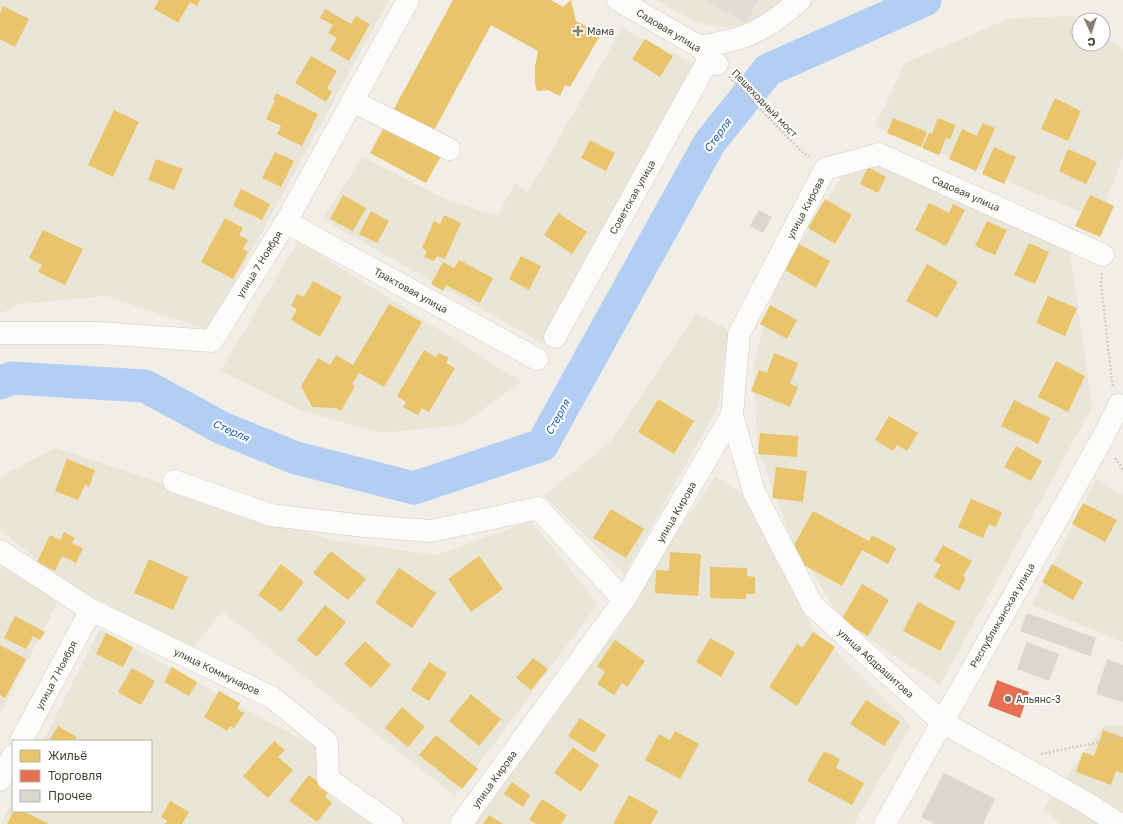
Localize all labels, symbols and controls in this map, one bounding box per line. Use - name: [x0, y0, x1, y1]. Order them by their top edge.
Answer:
- street label: Садовая улица: [634, 6, 704, 54]
- north arrow: [1071, 12, 1111, 52]
- marker: Мама: [572, 25, 584, 37]
- place label: Мама: [587, 25, 614, 37]
- text: С: [1087, 36, 1096, 49]
- street label: Пешеходный мост: [729, 67, 801, 140]
- water label: Стерля: [700, 115, 735, 155]
- street label: Советская улица: [607, 158, 657, 236]
- street label: Садовая улица: [930, 173, 1002, 213]
- street label: улица Кирова: [784, 175, 826, 241]
- street label: улица 7 Ноября: [234, 228, 284, 300]
- street label: Трактовая улица: [372, 265, 450, 315]
- water label: Стерля: [542, 396, 573, 437]
- water label: Стерля: [210, 416, 252, 445]
- street label: улица Кирова: [654, 479, 698, 545]
- street label: Республиканская улица: [967, 561, 1037, 669]
- street label: улица Абдрашитова: [835, 626, 917, 700]
- street label: улица 7 Ноября: [33, 638, 79, 712]
- street label: улица Коммунаров: [172, 645, 262, 697]
- place label: Альянс-3: [1016, 693, 1061, 705]
- marker: Альянс-3: [1003, 694, 1013, 704]
- legend: [12, 740, 152, 812]
- text: Жильё: [48, 748, 87, 763]
- street label: улица Кирова: [469, 748, 519, 810]
- text: Торговля: [48, 768, 102, 783]
- text: Прочее: [48, 788, 92, 803]

